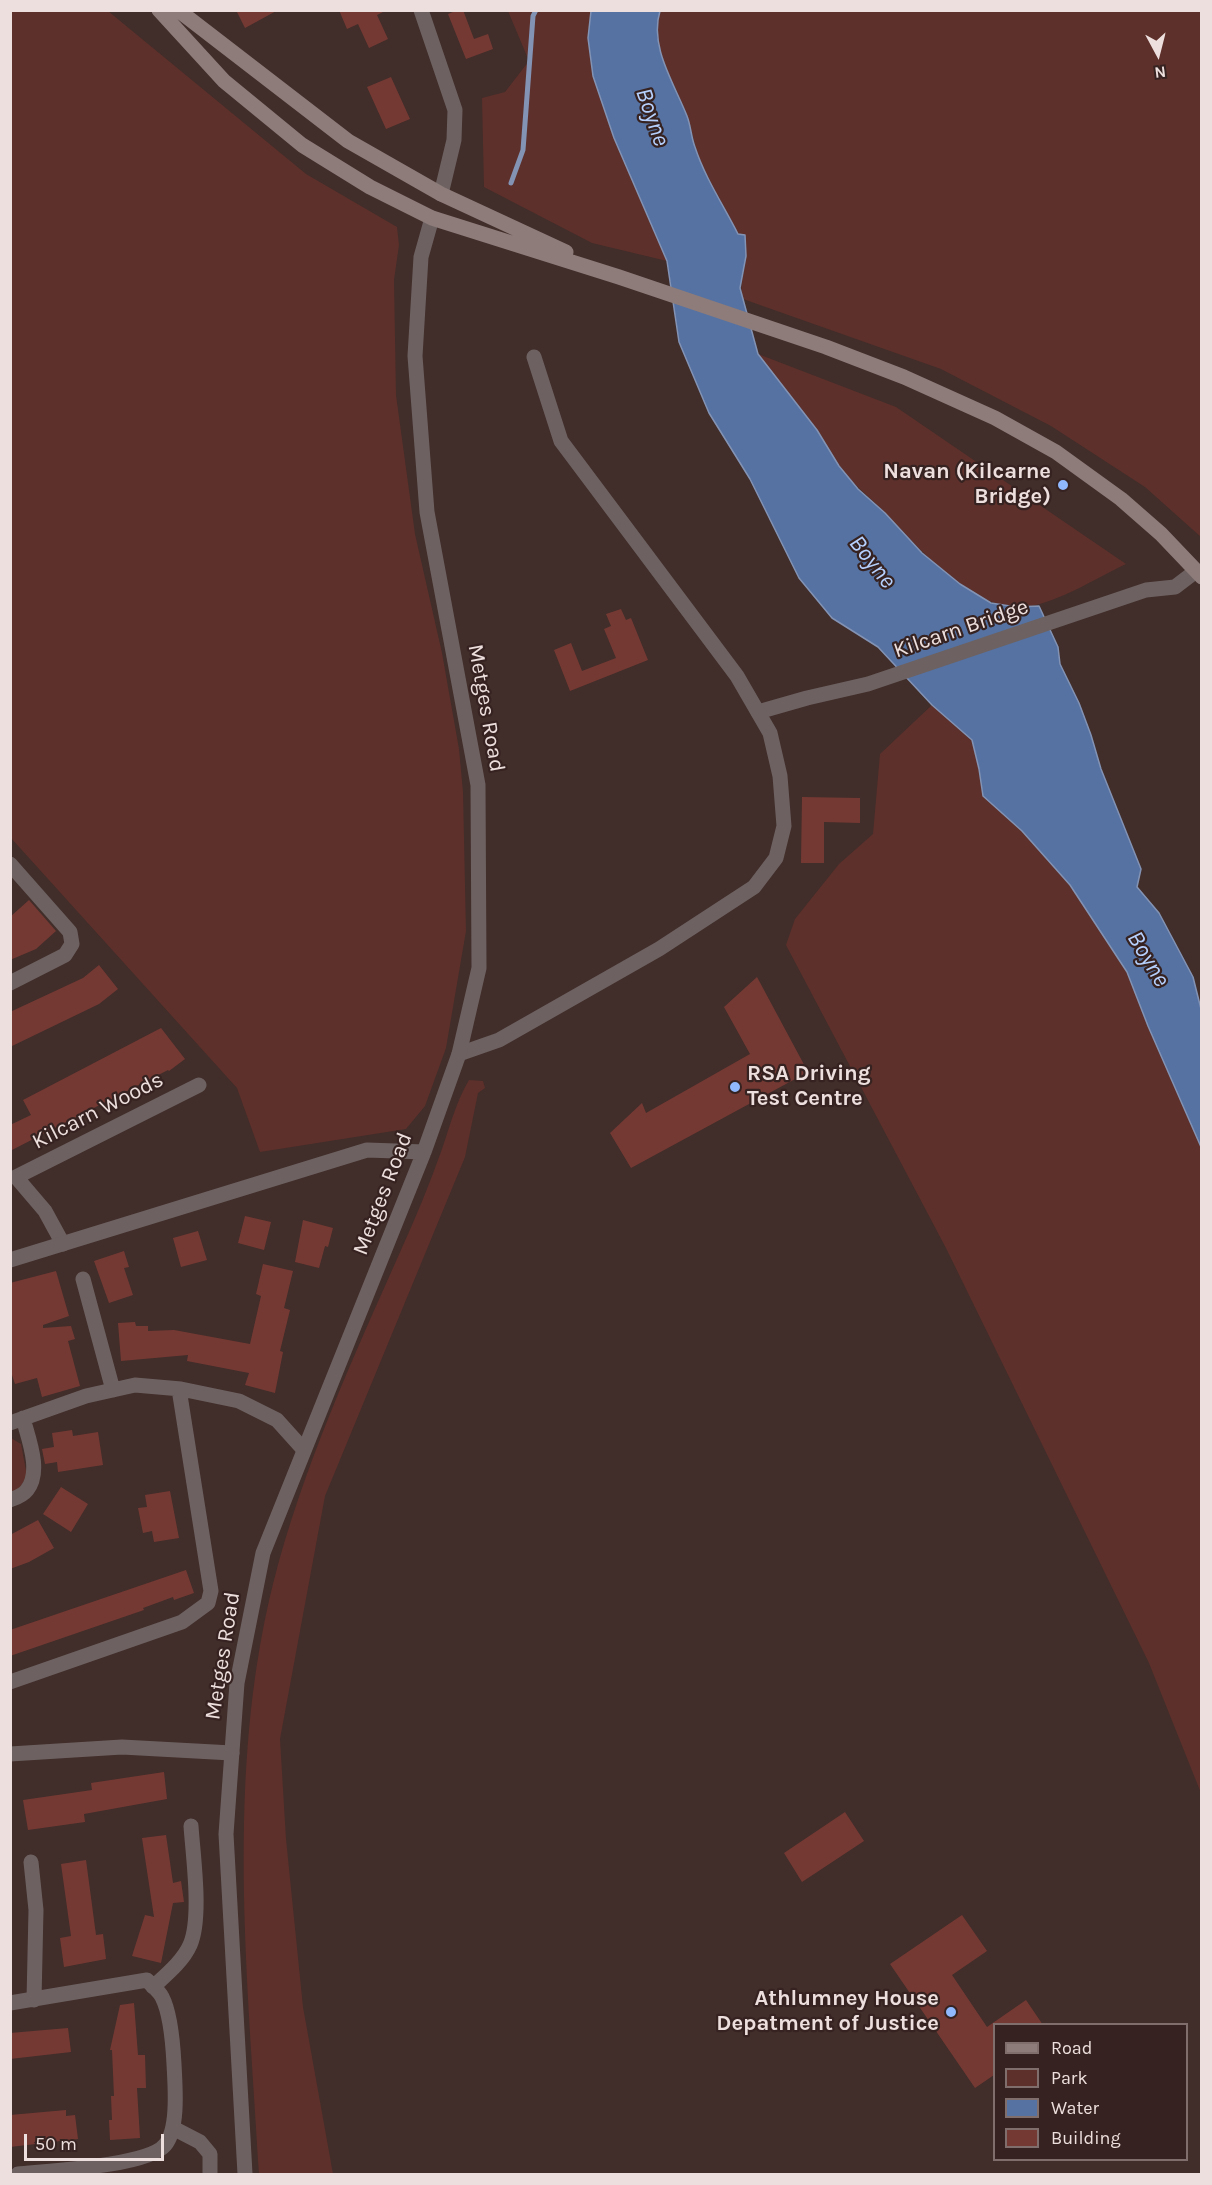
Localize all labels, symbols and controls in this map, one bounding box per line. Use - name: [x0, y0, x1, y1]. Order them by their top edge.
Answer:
- north arrow: [1128, 24, 1188, 84]
- text: N: [1153, 62, 1167, 82]
- water label: Boyne: [629, 84, 675, 150]
- place label: Navan (Kilcarne Bridge): [883, 459, 1051, 511]
- marker: Navan (Kilcarne Bridge): [1056, 478, 1070, 492]
- water label: Boyne: [842, 530, 902, 594]
- street label: Kilcarn Bridge: [890, 594, 1032, 664]
- street label: Metges Road: [462, 642, 510, 774]
- water label: Boyne: [1120, 926, 1176, 992]
- place label: RSA Driving Test Centre: [747, 1061, 871, 1112]
- street label: Kilcarn Woods: [28, 1067, 168, 1155]
- marker: RSA Driving Test Centre: [728, 1080, 742, 1094]
- street label: Metges Road: [347, 1129, 419, 1259]
- street label: Metges Road: [200, 1590, 246, 1722]
- place label: Athlumney House Depatment of Justice: [716, 1986, 939, 2038]
- marker: Athlumney House Depatment of Justice: [944, 2005, 958, 2019]
- legend: [993, 2023, 1188, 2161]
- text: Road: [1051, 2037, 1092, 2059]
- text: Park: [1051, 2067, 1088, 2089]
- text: Water: [1051, 2097, 1099, 2119]
- scale bar: [27, 2122, 166, 2160]
- text: Building: [1051, 2127, 1121, 2149]
- text: 50 m: [35, 2133, 77, 2155]

